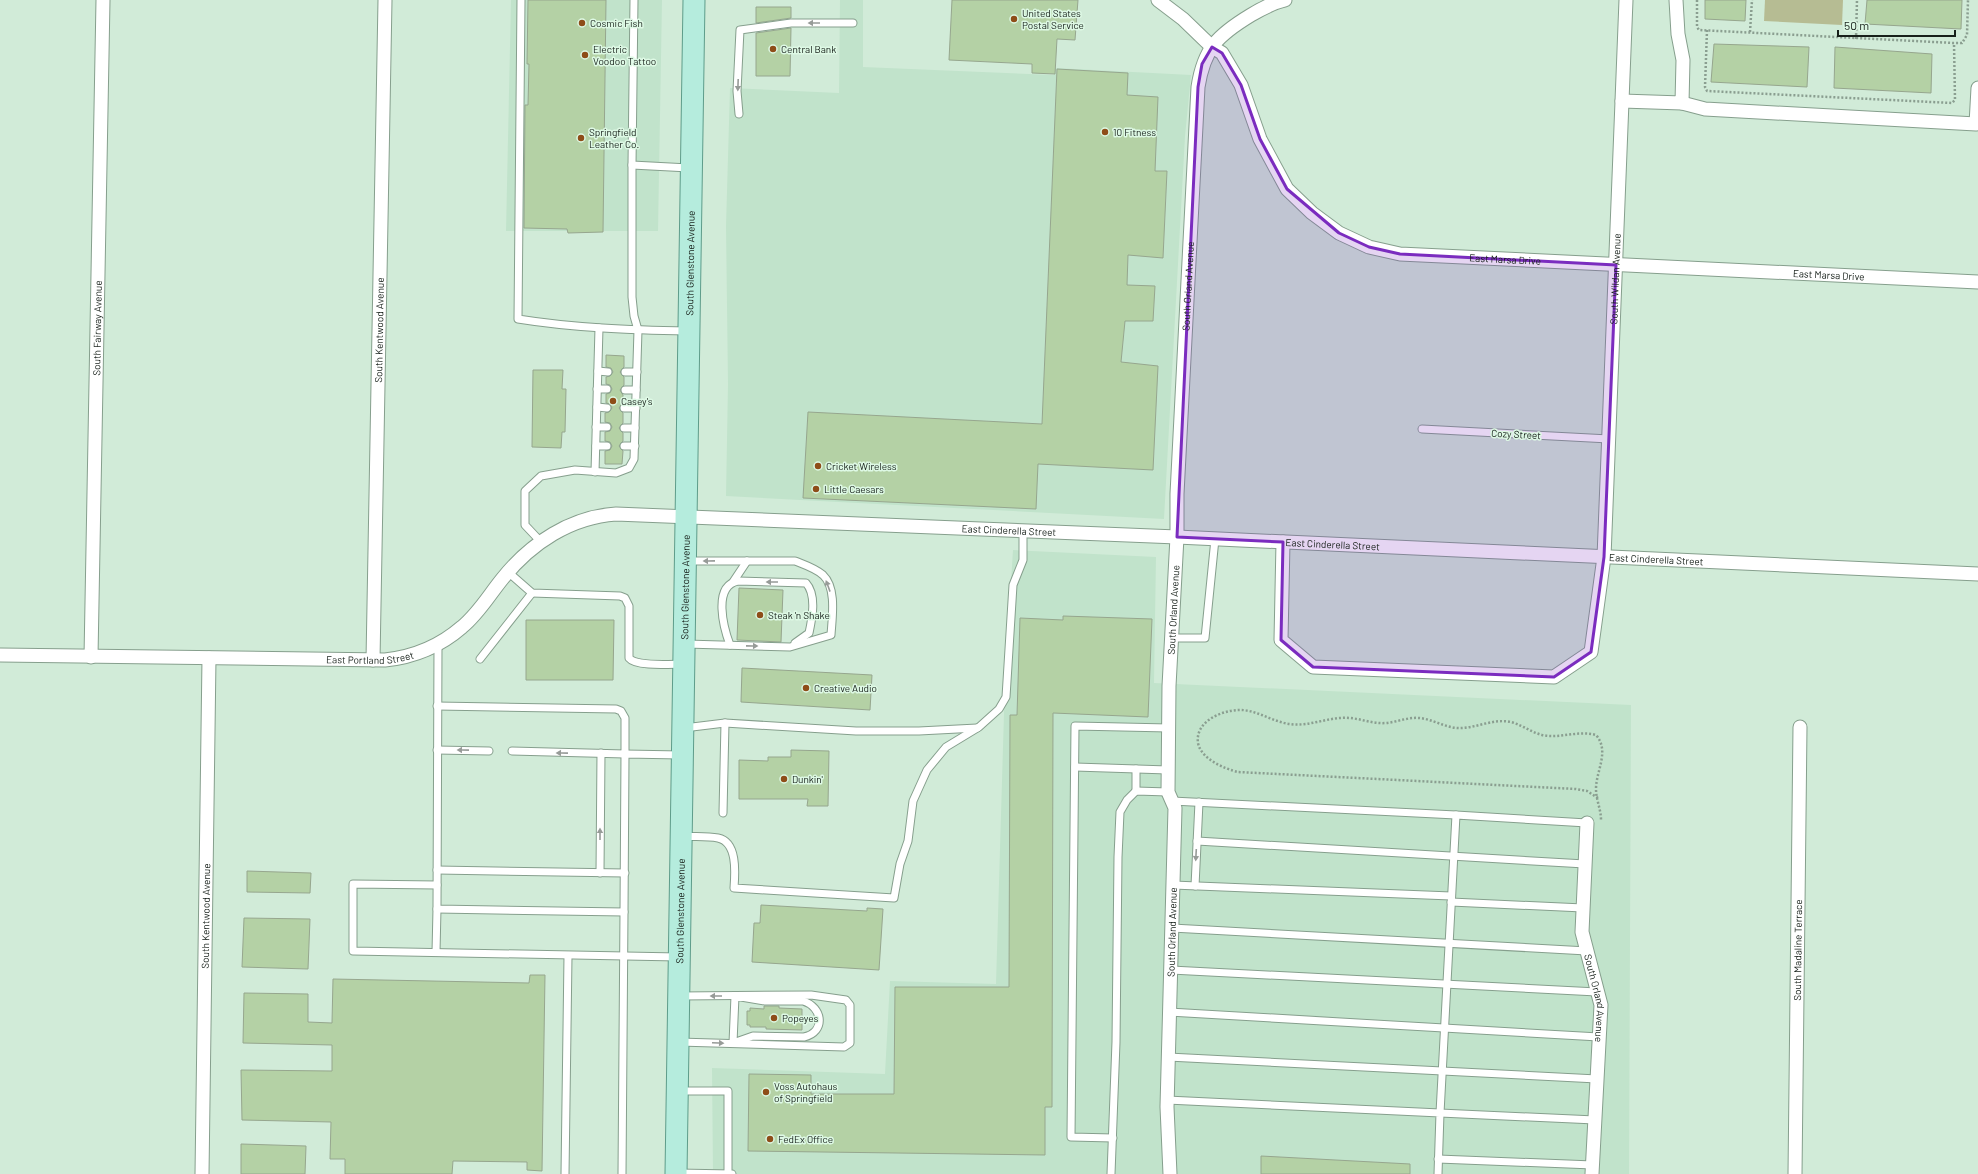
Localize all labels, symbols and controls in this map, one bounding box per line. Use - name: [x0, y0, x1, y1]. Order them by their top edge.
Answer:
- place label: United States Postal Service: [1022, 7, 1084, 31]
- scale bar: [1838, 12, 1955, 38]
- marker: United States Postal Service: [1009, 14, 1019, 24]
- place label: Cosmic Fish: [590, 17, 643, 29]
- marker: Cosmic Fish: [577, 18, 587, 28]
- text: 50 m: [1844, 18, 1869, 32]
- one-way arrow: [807, 20, 820, 26]
- place label: Electric Voodoo Tattoo: [593, 43, 656, 67]
- place label: Central Bank: [781, 43, 836, 55]
- marker: Central Bank: [768, 44, 778, 54]
- marker: Electric Voodoo Tattoo: [580, 50, 590, 60]
- one-way arrow: [734, 79, 741, 91]
- place label: Springfield Leather Co.: [589, 126, 639, 150]
- place label: 10 Fitness: [1113, 126, 1156, 138]
- marker: 10 Fitness: [1100, 127, 1110, 137]
- marker: Springfield Leather Co.: [576, 133, 586, 143]
- street label: South Glenstone Avenue: [683, 210, 697, 316]
- street label: South Wildan Avenue: [1607, 233, 1623, 325]
- street label: South Orland Avenue: [1179, 241, 1196, 331]
- street label: East Marsa Drive: [1469, 251, 1541, 267]
- street label: East Marsa Drive: [1793, 267, 1865, 282]
- street label: South Kentwood Avenue: [372, 277, 386, 383]
- street label: South Fairway Avenue: [90, 280, 104, 376]
- place label: Casey's: [621, 395, 653, 407]
- marker: Casey's: [608, 396, 618, 406]
- street label: Cozy Street: [1491, 427, 1542, 441]
- place label: Cricket Wireless: [826, 460, 897, 472]
- marker: Cricket Wireless: [813, 461, 823, 471]
- place label: Little Caesars: [824, 483, 884, 495]
- marker: Little Caesars: [811, 484, 821, 494]
- street label: East Cinderella Street: [961, 522, 1057, 538]
- street label: South Glenstone Avenue: [678, 534, 692, 640]
- street label: East Cinderella Street: [1285, 536, 1380, 552]
- street label: East Cinderella Street: [1609, 551, 1704, 567]
- one-way arrow: [702, 558, 715, 564]
- street label: South Orland Avenue: [1165, 565, 1181, 655]
- one-way arrow: [765, 579, 778, 585]
- one-way arrow: [825, 580, 831, 592]
- place label: Steak 'n Shake: [768, 609, 830, 621]
- marker: Steak 'n Shake: [755, 610, 765, 620]
- one-way arrow: [746, 643, 759, 649]
- street label: East Portland Street: [326, 649, 415, 666]
- place label: Creative Audio: [814, 682, 877, 694]
- marker: Creative Audio: [801, 683, 811, 693]
- one-way arrow: [456, 747, 469, 753]
- one-way arrow: [556, 749, 568, 756]
- place label: Dunkin': [792, 773, 823, 785]
- marker: Dunkin': [779, 774, 789, 784]
- one-way arrow: [597, 828, 604, 840]
- one-way arrow: [1193, 849, 1199, 862]
- street label: South Glenstone Avenue: [673, 858, 687, 964]
- street label: South Kentwood Avenue: [199, 863, 212, 969]
- street label: South Orland Avenue: [1164, 887, 1179, 977]
- street label: South Madaline Terrace: [1791, 899, 1804, 1001]
- street label: South Orland Avenue: [1582, 953, 1607, 1043]
- one-way arrow: [709, 993, 722, 999]
- place label: Popeyes: [782, 1012, 819, 1024]
- marker: Popeyes: [769, 1013, 779, 1023]
- one-way arrow: [712, 1039, 724, 1046]
- place label: Voss Autohaus of Springfield: [774, 1080, 838, 1104]
- marker: Voss Autohaus of Springfield: [761, 1087, 771, 1097]
- place label: FedEx Office: [778, 1133, 833, 1145]
- marker: FedEx Office: [765, 1134, 775, 1144]

